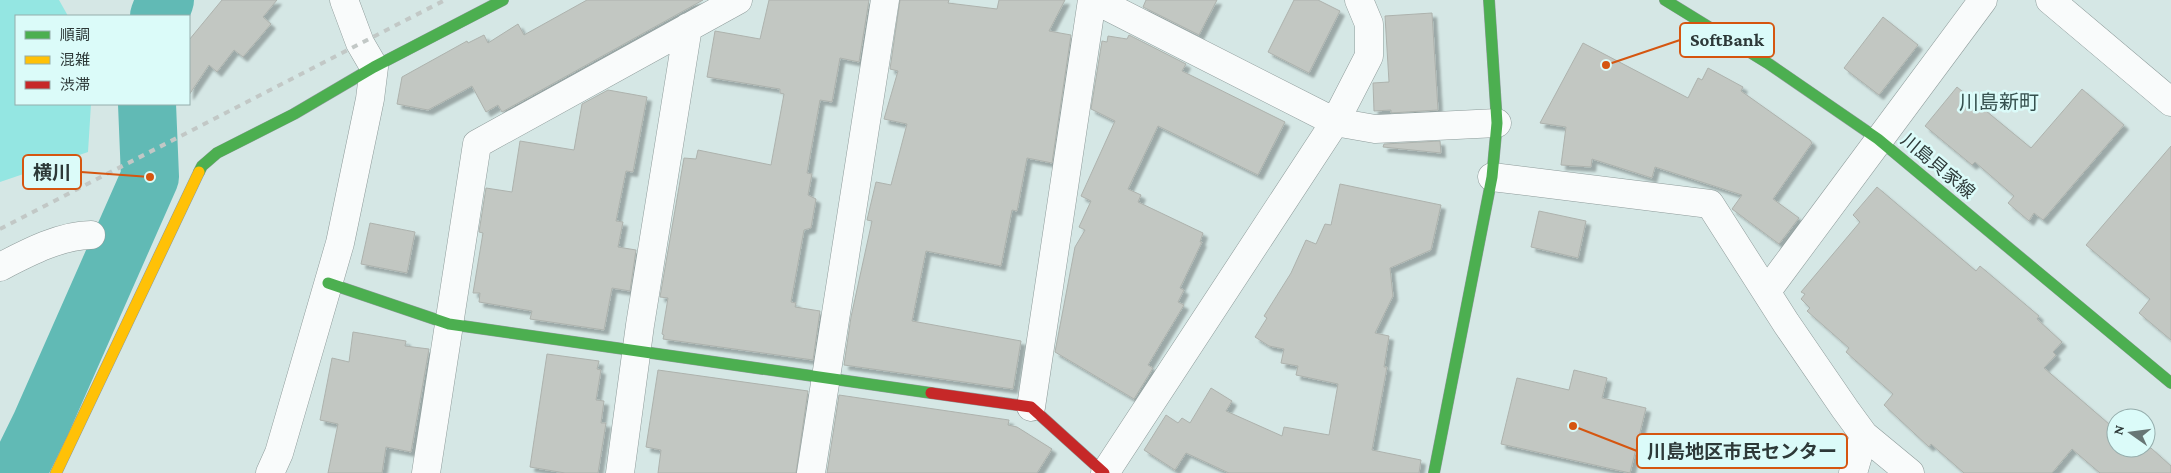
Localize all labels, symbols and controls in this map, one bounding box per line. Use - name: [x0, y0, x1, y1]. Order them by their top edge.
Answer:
- legend: [15, 15, 190, 105]
- callout: SoftBank: [1680, 23, 1774, 57]
- text: 順調: [60, 27, 90, 43]
- text: SoftBank: [1690, 29, 1765, 50]
- text: 混雑: [60, 52, 90, 68]
- text: 渋滞: [60, 77, 90, 93]
- district label: 川島新町: [1959, 91, 2039, 113]
- street label: 川島貝家線: [1897, 129, 1979, 203]
- callout: 横川: [23, 155, 81, 189]
- text: 横川: [33, 162, 71, 183]
- north arrow: [2106, 408, 2156, 458]
- text: N: [2109, 423, 2127, 436]
- callout: 川島地区市民センター: [1637, 434, 1847, 468]
- text: 川島地区市民センター: [1647, 441, 1837, 462]

